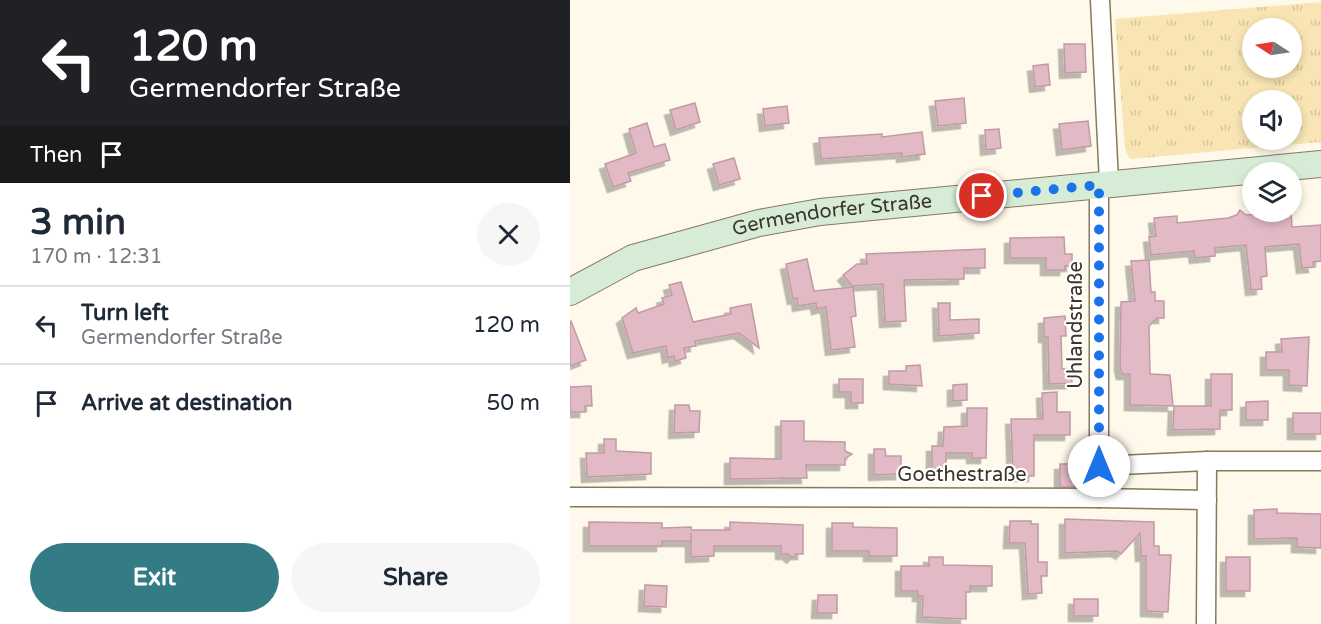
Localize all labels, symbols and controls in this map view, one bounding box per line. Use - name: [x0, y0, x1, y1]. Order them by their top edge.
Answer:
- north arrow: [1242, 18, 1302, 78]
- map controls: [1242, 18, 1302, 222]
- text: 120 m: [129, 21, 258, 72]
- icon: left: [30, 24, 108, 102]
- text: Germendorfer Straße: [129, 72, 401, 105]
- button: sound: [1242, 90, 1302, 150]
- icon: arrive: [95, 138, 128, 171]
- text: Then: [30, 142, 83, 168]
- button: layers: [1242, 162, 1302, 222]
- pin: [956, 170, 1007, 221]
- icon: arrive: [965, 179, 998, 212]
- street label: Germendorfer Straße: [730, 189, 933, 242]
- text: 3 min: [30, 201, 126, 244]
- button: close: [477, 203, 540, 266]
- text: 170 m · 12:31: [30, 245, 162, 269]
- street label: Uhlandstraße: [1064, 261, 1088, 389]
- text: Turn left: [81, 300, 169, 326]
- icon: left: [30, 309, 63, 342]
- text: 120 m: [473, 312, 540, 338]
- text: Germendorfer Straße: [81, 326, 283, 350]
- icon: arrive: [30, 387, 63, 420]
- text: Arrive at destination: [81, 390, 292, 416]
- text: 50 m: [486, 390, 540, 416]
- position arrow: [1067, 434, 1131, 498]
- street label: Goethestraße: [897, 463, 1027, 487]
- button: Exit: [30, 543, 279, 612]
- button: Share: [291, 543, 540, 612]

